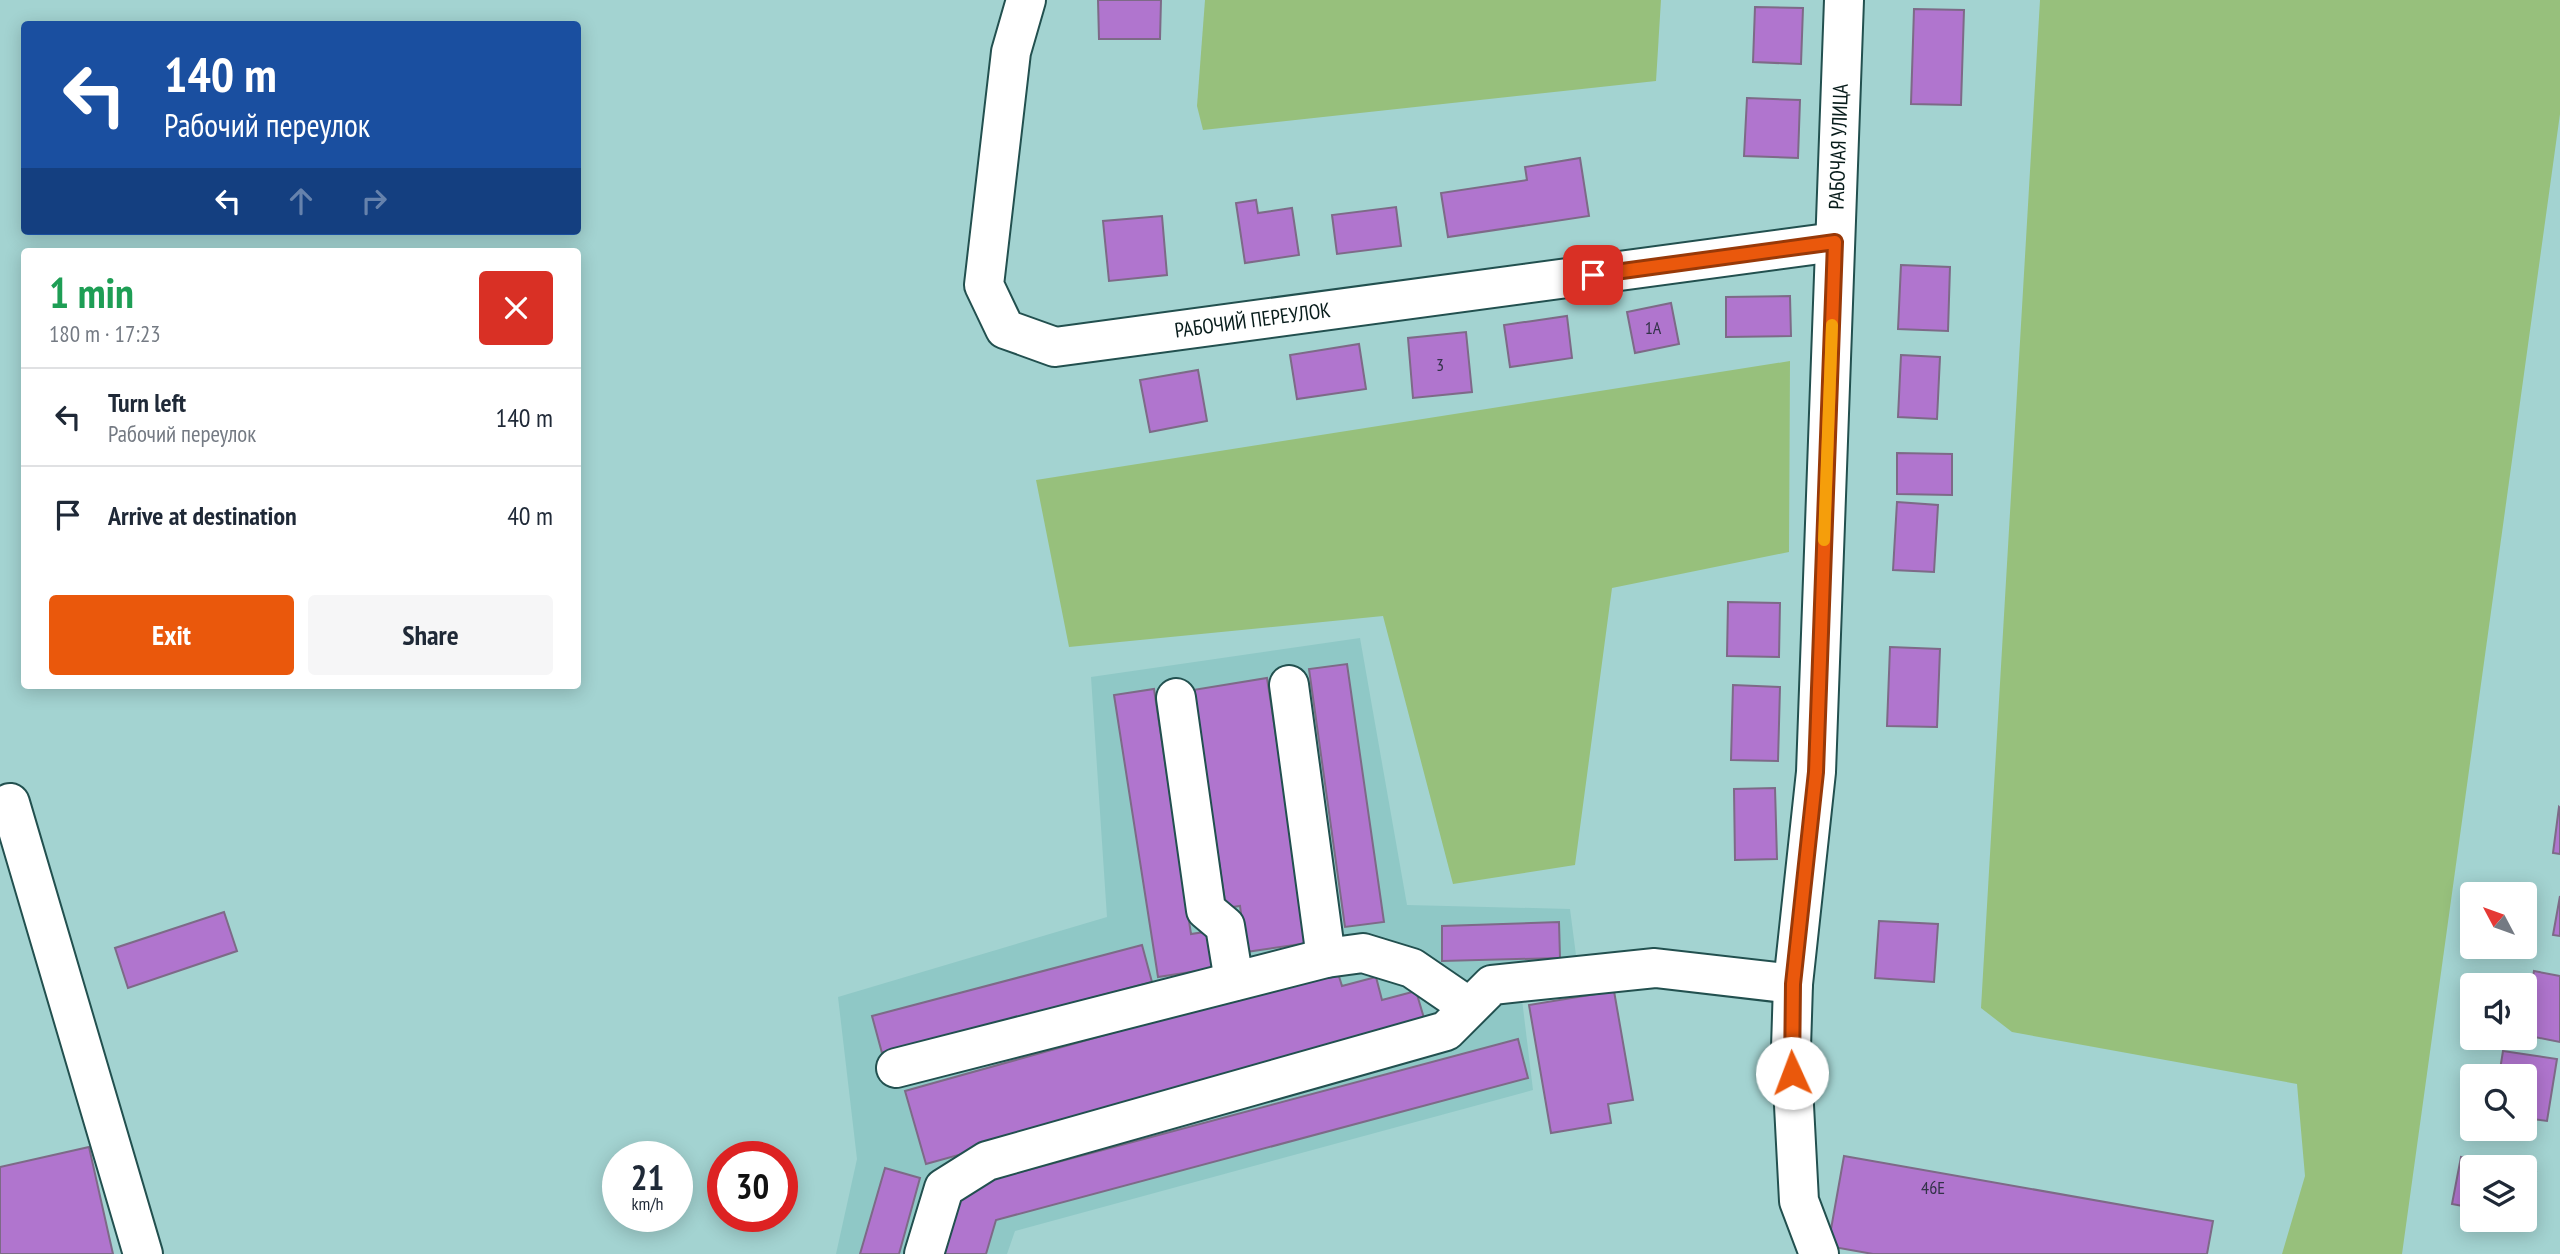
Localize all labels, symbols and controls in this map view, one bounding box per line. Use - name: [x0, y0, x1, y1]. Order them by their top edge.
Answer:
- text: 140 m: [164, 42, 277, 106]
- icon: left: [49, 49, 140, 140]
- street label: РАБОЧАЯ УЛИЦА: [1822, 83, 1854, 210]
- text: Рабочий переулок: [164, 104, 370, 146]
- icon: left: [209, 182, 247, 220]
- icon: ahead: [282, 182, 320, 220]
- icon: right: [355, 182, 393, 220]
- pin: [1563, 245, 1623, 305]
- icon: arrive: [1574, 256, 1612, 294]
- text: 1 min: [49, 265, 134, 320]
- button: close: [479, 271, 553, 345]
- street label: РАБОЧИЙ ПЕРЕУЛОК: [1173, 296, 1332, 344]
- house number: 1А: [1645, 316, 1662, 339]
- text: 180 m · 17:23: [49, 319, 161, 348]
- house number: 3: [1436, 353, 1444, 376]
- text: Turn left: [108, 386, 186, 419]
- icon: left: [49, 398, 87, 436]
- text: 140 m: [495, 401, 553, 434]
- text: Рабочий переулок: [108, 419, 256, 448]
- icon: arrive: [49, 496, 87, 534]
- text: Arrive at destination: [108, 499, 297, 532]
- text: 40 m: [507, 499, 553, 532]
- button: Exit: [49, 595, 294, 675]
- button: Share: [308, 595, 553, 675]
- north arrow: [2460, 882, 2538, 959]
- map controls: [2460, 882, 2537, 1232]
- button: sound: [2460, 973, 2537, 1050]
- position arrow: [1755, 1036, 1829, 1110]
- button: search: [2460, 1064, 2537, 1141]
- speed limit sign: 30: [707, 1141, 798, 1232]
- text: 21: [631, 1154, 664, 1200]
- button: layers: [2460, 1155, 2537, 1232]
- house number: 46Е: [1921, 1176, 1945, 1199]
- text: km/h: [632, 1192, 663, 1215]

